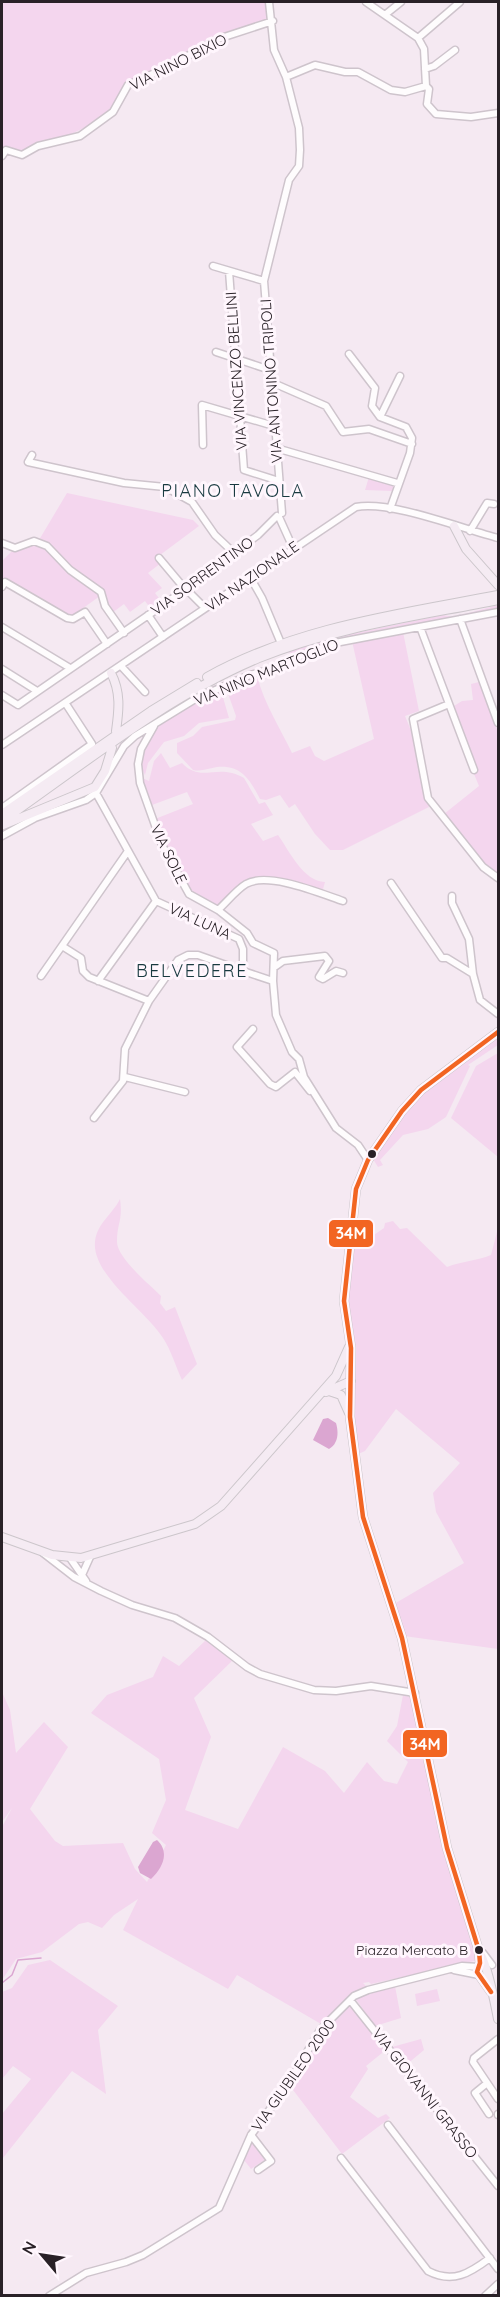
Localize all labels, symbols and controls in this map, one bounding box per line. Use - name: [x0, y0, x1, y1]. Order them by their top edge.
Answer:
- street label: VIA NINO BIXIO: [126, 29, 230, 95]
- street label: VIA VINCENZO BELLINI: [221, 291, 251, 451]
- street label: VIA ANTONINO TRIPOLI: [256, 298, 286, 464]
- district label: PIANO TAVOLA: [161, 479, 305, 502]
- street label: VIA SORRENTINO: [147, 532, 257, 620]
- street label: VIA NAZIONALE: [201, 537, 303, 615]
- street label: VIA NINO MARTOGLIO: [191, 634, 341, 710]
- street label: VIA SOLE: [146, 821, 192, 887]
- street label: VIA LUNA: [166, 898, 234, 944]
- district label: BELVEDERE: [136, 959, 248, 982]
- unlabelled marker: [366, 1148, 378, 1160]
- line badge: 34M: [328, 1219, 374, 1248]
- text: 34M: [335, 1223, 367, 1243]
- line badge: 34M: [402, 1729, 448, 1758]
- text: 34M: [409, 1734, 441, 1754]
- place label: Piazza Mercato B: [356, 1941, 468, 1959]
- marker: Piazza Mercato B: [473, 1944, 485, 1956]
- street label: VIA GIUBILEO 2000: [247, 2015, 339, 2135]
- street label: VIA GIOVANNI GRASSO: [368, 2024, 482, 2162]
- north arrow: [12, 2225, 72, 2285]
- text: N: [17, 2238, 40, 2258]

